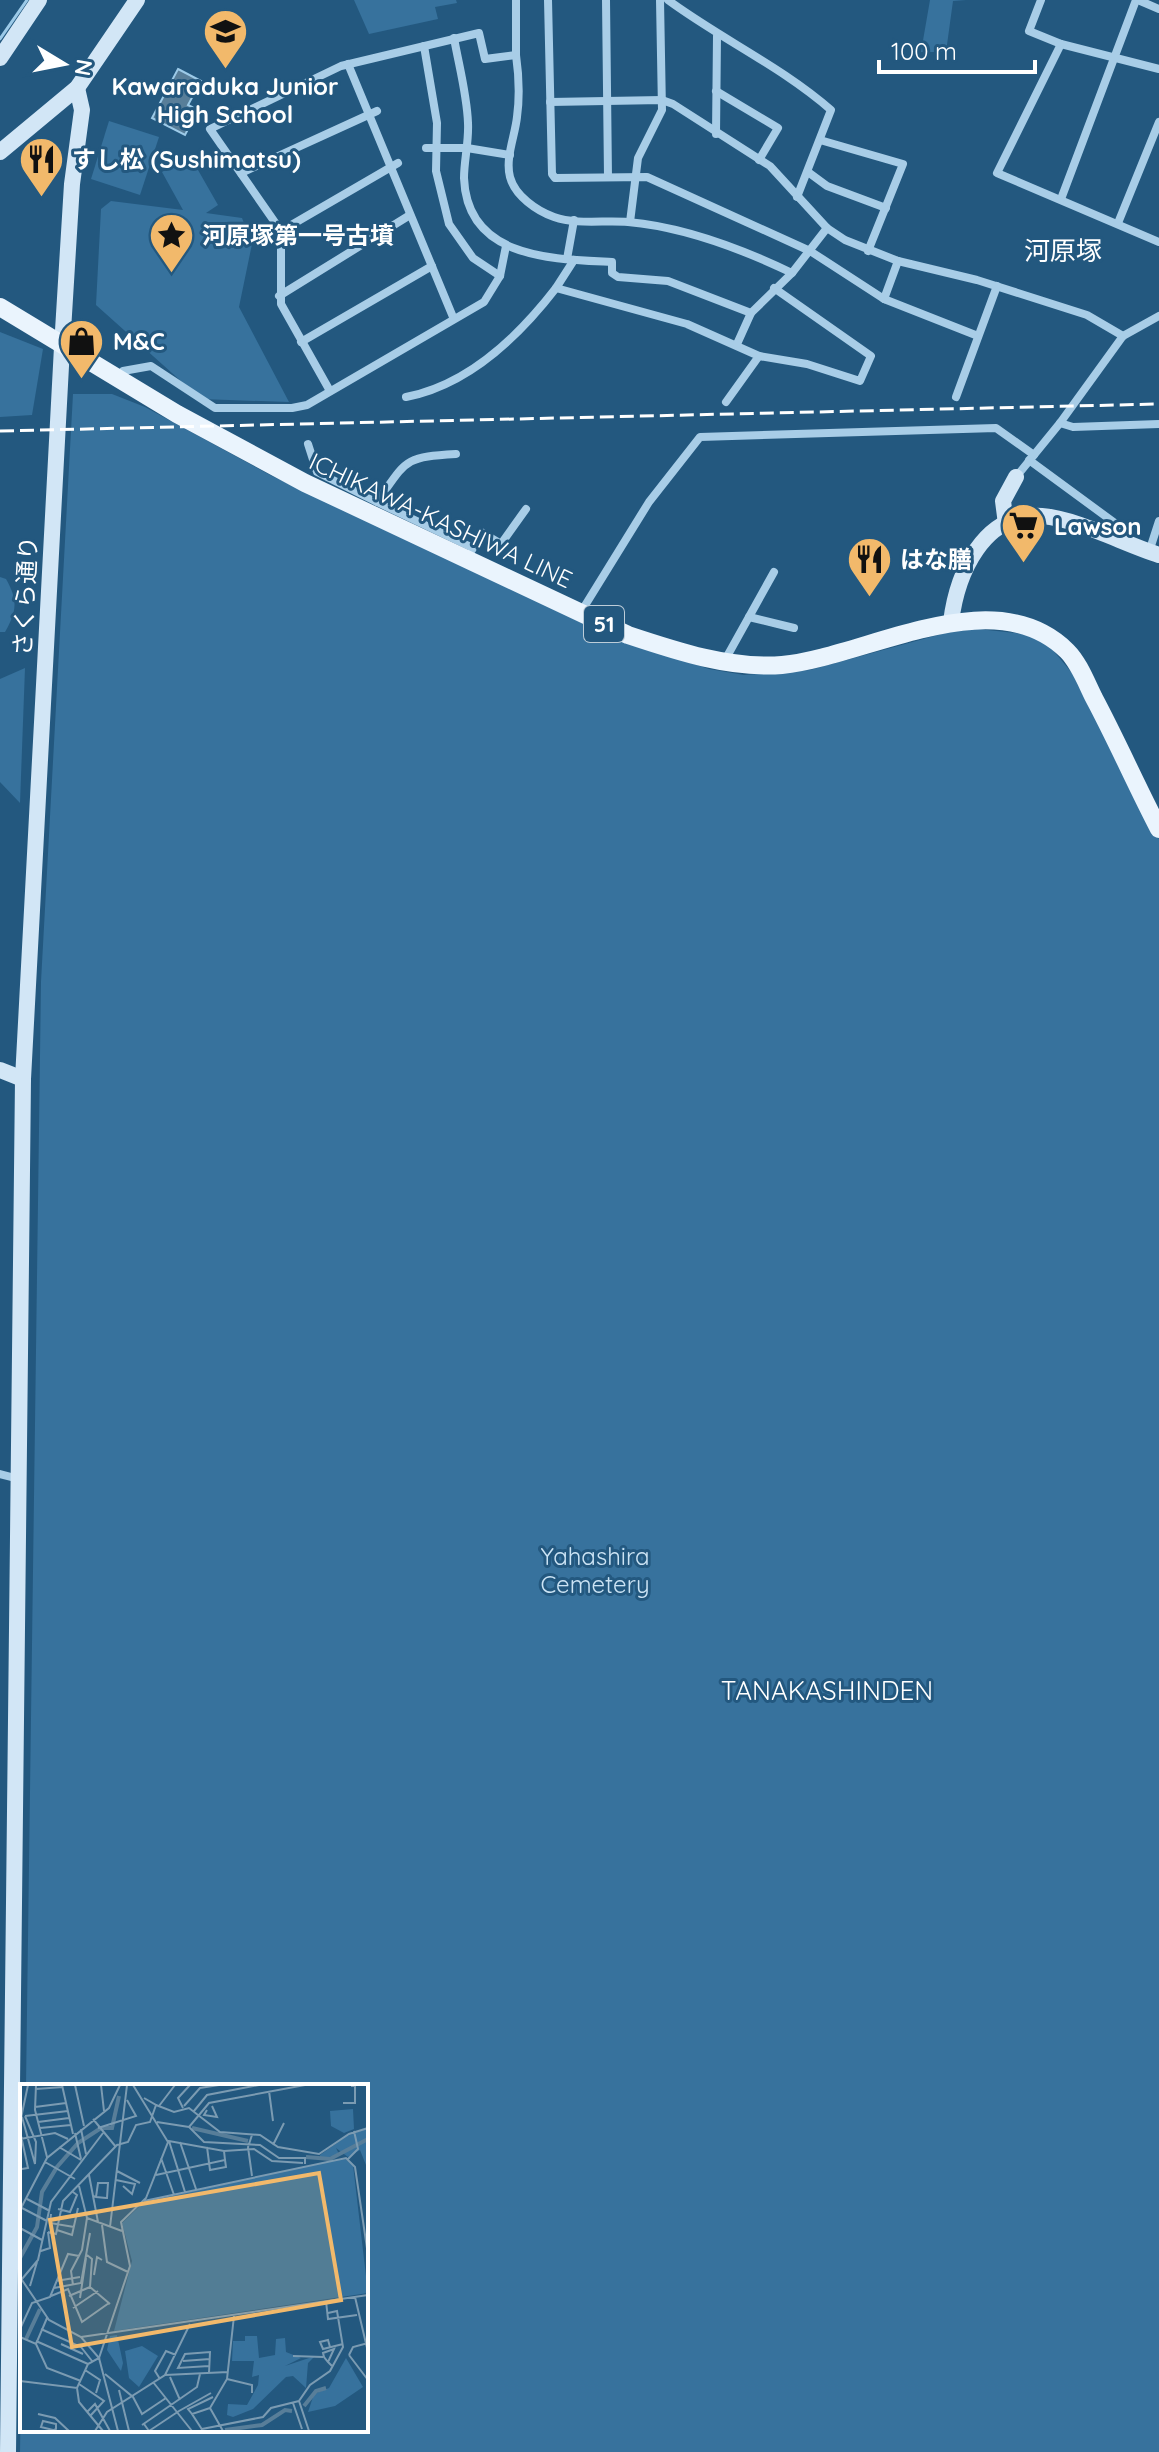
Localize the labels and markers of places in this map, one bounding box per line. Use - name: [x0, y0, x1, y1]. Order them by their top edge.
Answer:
- school or university icon: Kawaraduka Junior High School: [201, 8, 249, 71]
- place label: Kawaraduka Junior High School: [111, 71, 339, 129]
- restaurant icon: すし松 (Sushimatsu): [17, 135, 65, 198]
- place label: すし松 (Sushimatsu): [72, 144, 301, 174]
- place icon: 河原塚第一号古墳: [147, 211, 195, 274]
- place label: 河原塚第一号古墳: [202, 220, 394, 250]
- shop icon: M&C: [58, 317, 106, 380]
- place label: M&C: [113, 326, 165, 356]
- supermarket icon: Lawson: [999, 502, 1047, 565]
- place label: Lawson: [1054, 511, 1142, 541]
- restaurant icon: はな膳: [845, 535, 893, 598]
- place label: はな膳: [900, 544, 972, 574]

